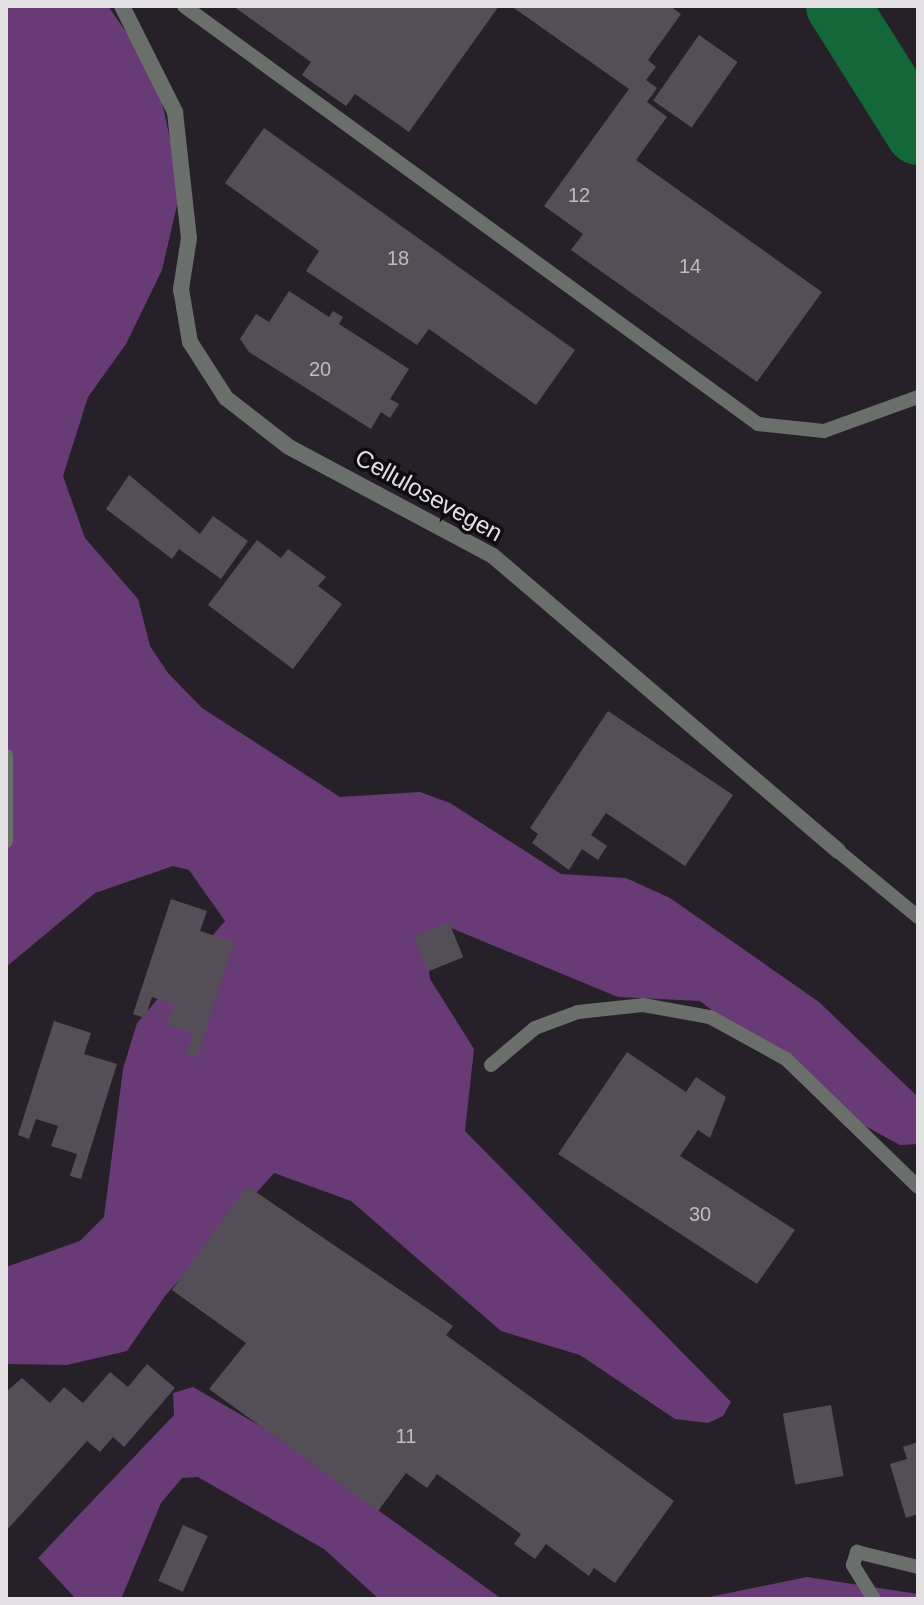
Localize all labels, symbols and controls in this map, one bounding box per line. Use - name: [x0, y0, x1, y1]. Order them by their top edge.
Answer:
- house number: 12: [568, 183, 590, 207]
- house number: 18: [387, 246, 409, 270]
- house number: 14: [679, 254, 701, 278]
- house number: 20: [309, 357, 331, 381]
- street label: Cellulosevegen: [350, 443, 508, 547]
- house number: 30: [689, 1202, 711, 1226]
- house number: 11: [396, 1424, 416, 1448]

